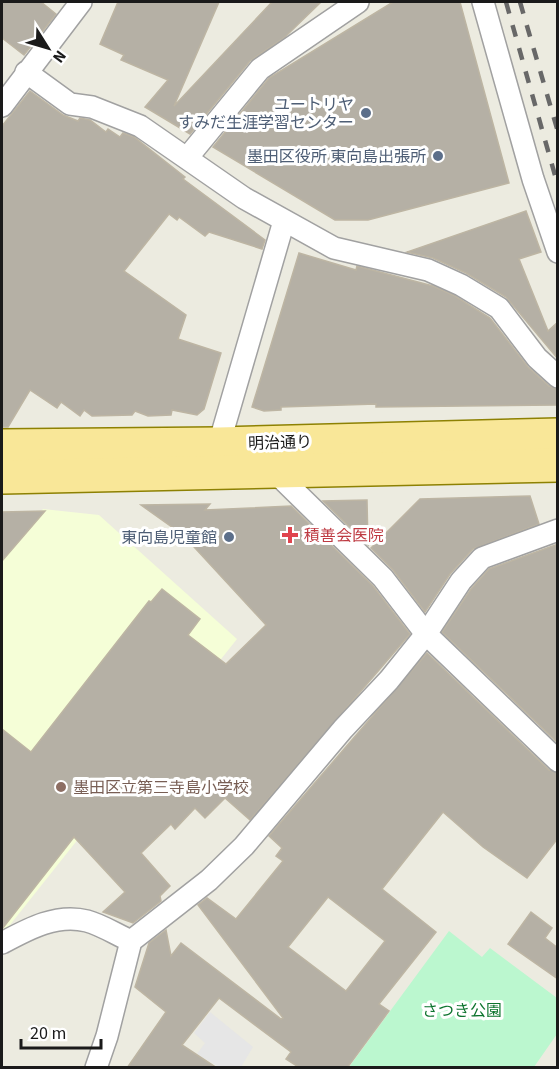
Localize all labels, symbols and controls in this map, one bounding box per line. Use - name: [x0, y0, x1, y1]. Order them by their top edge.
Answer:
- north arrow: [18, 18, 78, 78]
- text: N: [47, 46, 71, 67]
- place label: ユートリヤ すみだ生涯学習センター: [178, 94, 354, 134]
- marker: ユートリヤ すみだ生涯学習センター: [359, 106, 373, 120]
- place label: 墨田区役所 東向島出張所: [247, 146, 426, 168]
- marker: 墨田区役所 東向島出張所: [431, 149, 445, 163]
- street label: 明治通り: [248, 431, 312, 455]
- place label: 積善会医院: [304, 525, 384, 547]
- marker: 積善会医院: [281, 526, 299, 544]
- place label: 東向島児童館: [121, 527, 217, 549]
- marker: 東向島児童館: [222, 530, 236, 544]
- place label: 墨田区立第三寺島小学校: [73, 777, 249, 799]
- marker: 墨田区立第三寺島小学校: [54, 780, 68, 794]
- park label: さつき公園: [422, 1000, 502, 1022]
- scale bar: [21, 1012, 100, 1050]
- text: 20 m: [30, 1021, 66, 1046]

